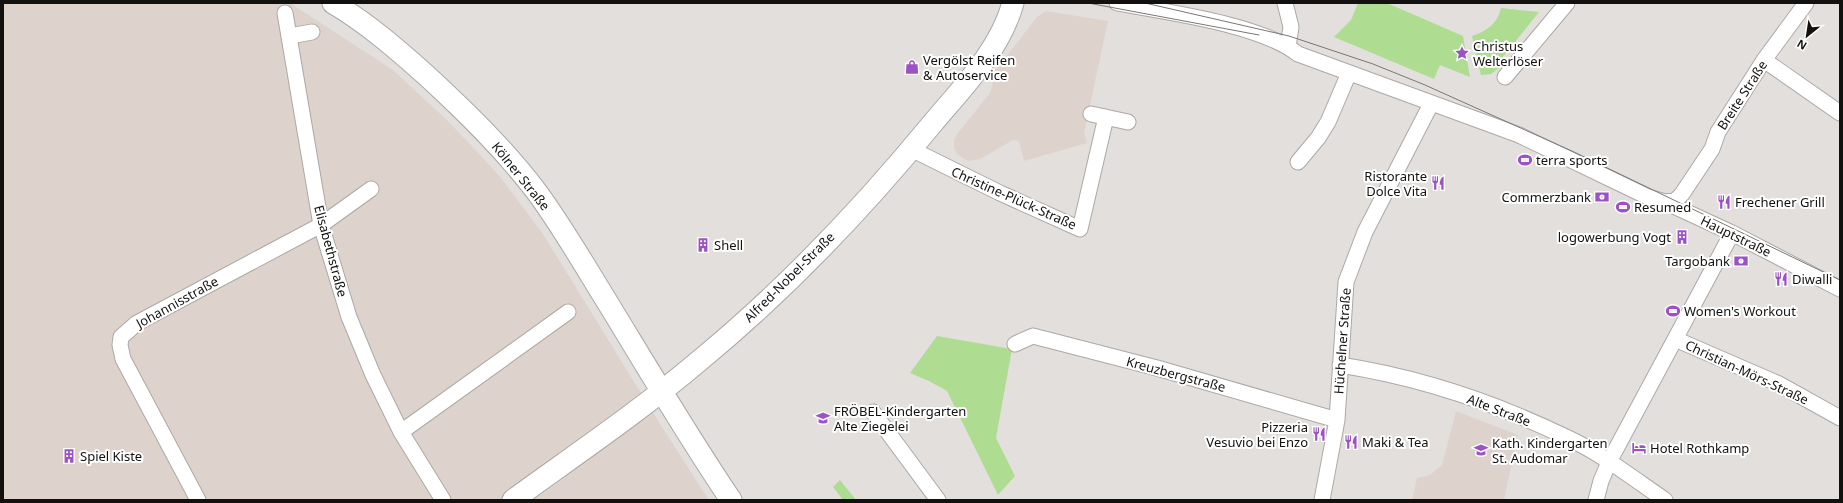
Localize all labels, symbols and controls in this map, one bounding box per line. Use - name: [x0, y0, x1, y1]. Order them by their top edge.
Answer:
- north arrow: [1787, 16, 1827, 56]
- text: N: [1794, 36, 1809, 54]
- place label: Christus Welterlöser: [1473, 37, 1544, 70]
- place icon: Christus Welterlöser: [1454, 45, 1470, 61]
- place label: Vergölst Reifen & Autoservice: [923, 51, 1015, 84]
- street label: Breite Straße: [1713, 57, 1771, 133]
- shop icon: Vergölst Reifen & Autoservice: [904, 59, 920, 75]
- street label: Kölner Straße: [488, 138, 554, 214]
- place label: terra sports: [1536, 151, 1608, 169]
- sports icon: terra sports: [1517, 152, 1533, 168]
- street label: Christine-Plück-Straße: [949, 162, 1079, 234]
- place label: Ristorante Dolce Vita: [1364, 167, 1427, 200]
- restaurant icon: Ristorante Dolce Vita: [1430, 175, 1446, 191]
- place label: Commerzbank: [1502, 188, 1591, 206]
- bank icon: Commerzbank: [1594, 189, 1610, 205]
- place label: Frechener Grill: [1735, 193, 1825, 211]
- restaurant icon: Frechener Grill: [1716, 194, 1732, 210]
- place label: Resumed: [1634, 198, 1691, 216]
- sports icon: Resumed: [1615, 199, 1631, 215]
- street label: Elisabethstraße: [310, 203, 352, 299]
- street label: Hauptstraße: [1698, 211, 1774, 261]
- street label: Alfred-Nobel-Straße: [740, 228, 838, 326]
- place label: logowerbung Vogt: [1558, 228, 1671, 246]
- building icon: logowerbung Vogt: [1674, 229, 1690, 245]
- place label: Shell: [714, 236, 743, 254]
- building icon: Shell: [695, 237, 711, 253]
- place label: Targobank: [1665, 252, 1730, 270]
- bank icon: Targobank: [1733, 253, 1749, 269]
- place label: Diwalli: [1792, 270, 1832, 288]
- restaurant icon: Diwalli: [1773, 271, 1789, 287]
- street label: Johannisstraße: [131, 272, 221, 333]
- street label: Hüchelner Straße: [1329, 287, 1355, 395]
- place label: Women's Workout: [1684, 302, 1796, 320]
- sports icon: Women's Workout: [1665, 303, 1681, 319]
- street label: Christian-Mörs-Straße: [1682, 336, 1812, 408]
- street label: Kreuzbergstraße: [1124, 352, 1228, 396]
- street label: Alte Straße: [1465, 390, 1533, 430]
- place label: FRÖBEL-Kindergarten Alte Ziegelei: [834, 402, 966, 435]
- school or university icon: FRÖBEL-Kindergarten Alte Ziegelei: [815, 410, 831, 426]
- place label: Pizzeria Vesuvio bei Enzo: [1206, 418, 1308, 451]
- restaurant icon: Pizzeria Vesuvio bei Enzo: [1311, 426, 1327, 442]
- place label: Maki & Tea: [1362, 433, 1429, 451]
- restaurant icon: Maki & Tea: [1343, 434, 1359, 450]
- place label: Kath. Kindergarten St. Audomar: [1492, 434, 1608, 467]
- place label: Hotel Rothkamp: [1650, 439, 1749, 457]
- hotel icon: Hotel Rothkamp: [1631, 440, 1647, 456]
- school or university icon: Kath. Kindergarten St. Audomar: [1473, 442, 1489, 458]
- place label: Spiel Kiste: [80, 447, 142, 465]
- building icon: Spiel Kiste: [61, 448, 77, 464]

